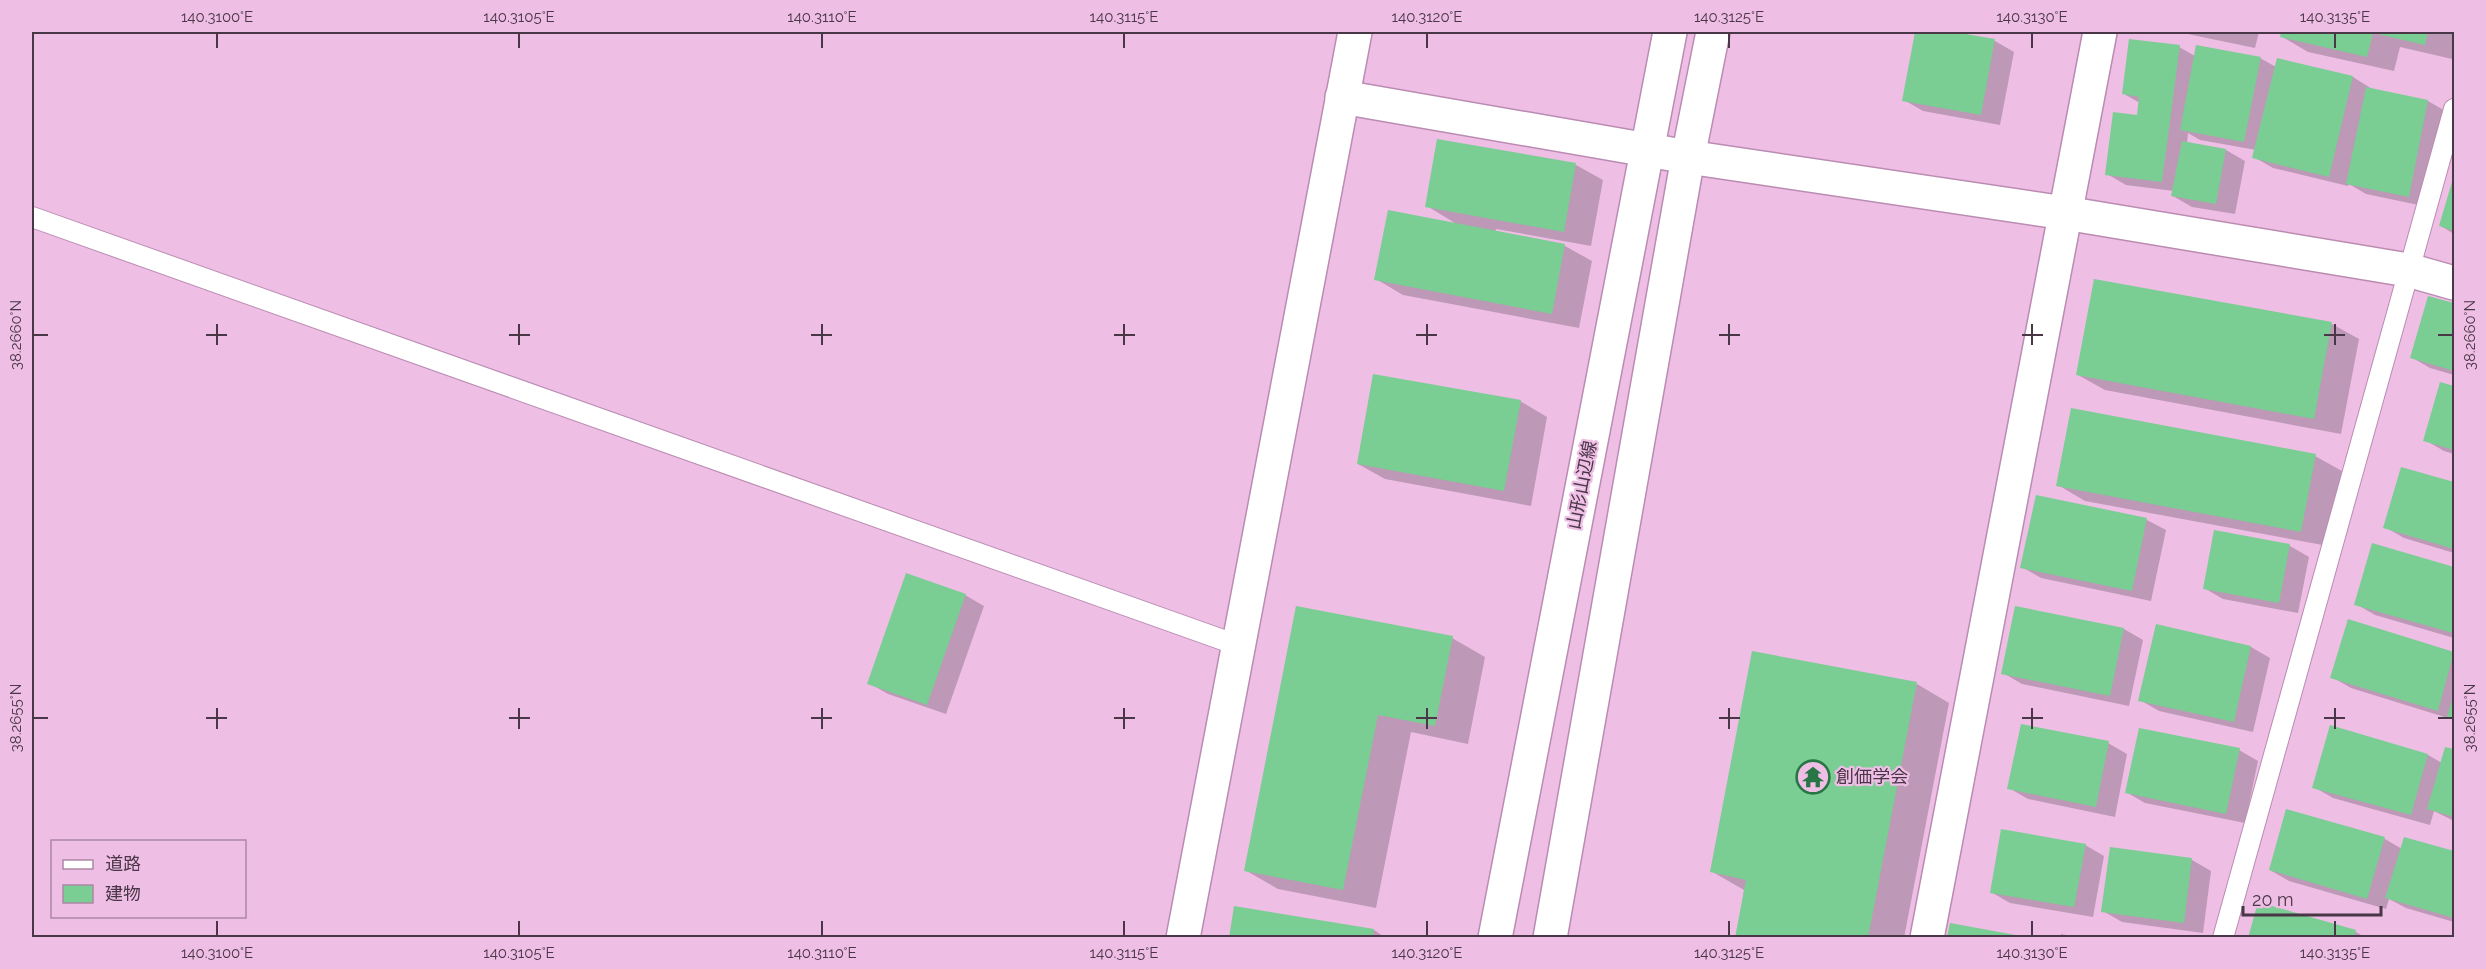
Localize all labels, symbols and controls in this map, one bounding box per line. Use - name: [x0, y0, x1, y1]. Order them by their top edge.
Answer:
- text: 140.3100°E: [181, 8, 253, 26]
- text: 140.3105°E: [483, 8, 555, 26]
- text: 140.3110°E: [787, 8, 857, 26]
- text: 140.3115°E: [1090, 8, 1158, 26]
- text: 140.3120°E: [1392, 8, 1462, 26]
- text: 140.3125°E: [1694, 8, 1764, 26]
- text: 140.3130°E: [1996, 8, 2068, 26]
- text: 140.3135°E: [2300, 8, 2370, 26]
- text: 38.2660°N: [7, 300, 25, 370]
- text: 38.2660°N: [2461, 300, 2479, 370]
- street label: 山形山辺線: [1563, 439, 1600, 531]
- text: 38.2655°N: [7, 684, 25, 752]
- text: 38.2655°N: [2461, 684, 2479, 752]
- temple icon: 創価学会: [1795, 759, 1831, 795]
- place label: 創価学会: [1836, 766, 1908, 787]
- legend: [51, 840, 246, 918]
- text: 道路: [105, 853, 141, 874]
- scale bar: [2243, 879, 2381, 917]
- text: 建物: [105, 883, 141, 904]
- text: 20 m: [2252, 889, 2294, 910]
- text: 140.3100°E: [181, 944, 253, 962]
- text: 140.3105°E: [483, 944, 555, 962]
- text: 140.3110°E: [787, 944, 857, 962]
- text: 140.3115°E: [1090, 944, 1158, 962]
- text: 140.3120°E: [1392, 944, 1462, 962]
- text: 140.3125°E: [1694, 944, 1764, 962]
- text: 140.3130°E: [1996, 944, 2068, 962]
- text: 140.3135°E: [2300, 944, 2370, 962]

